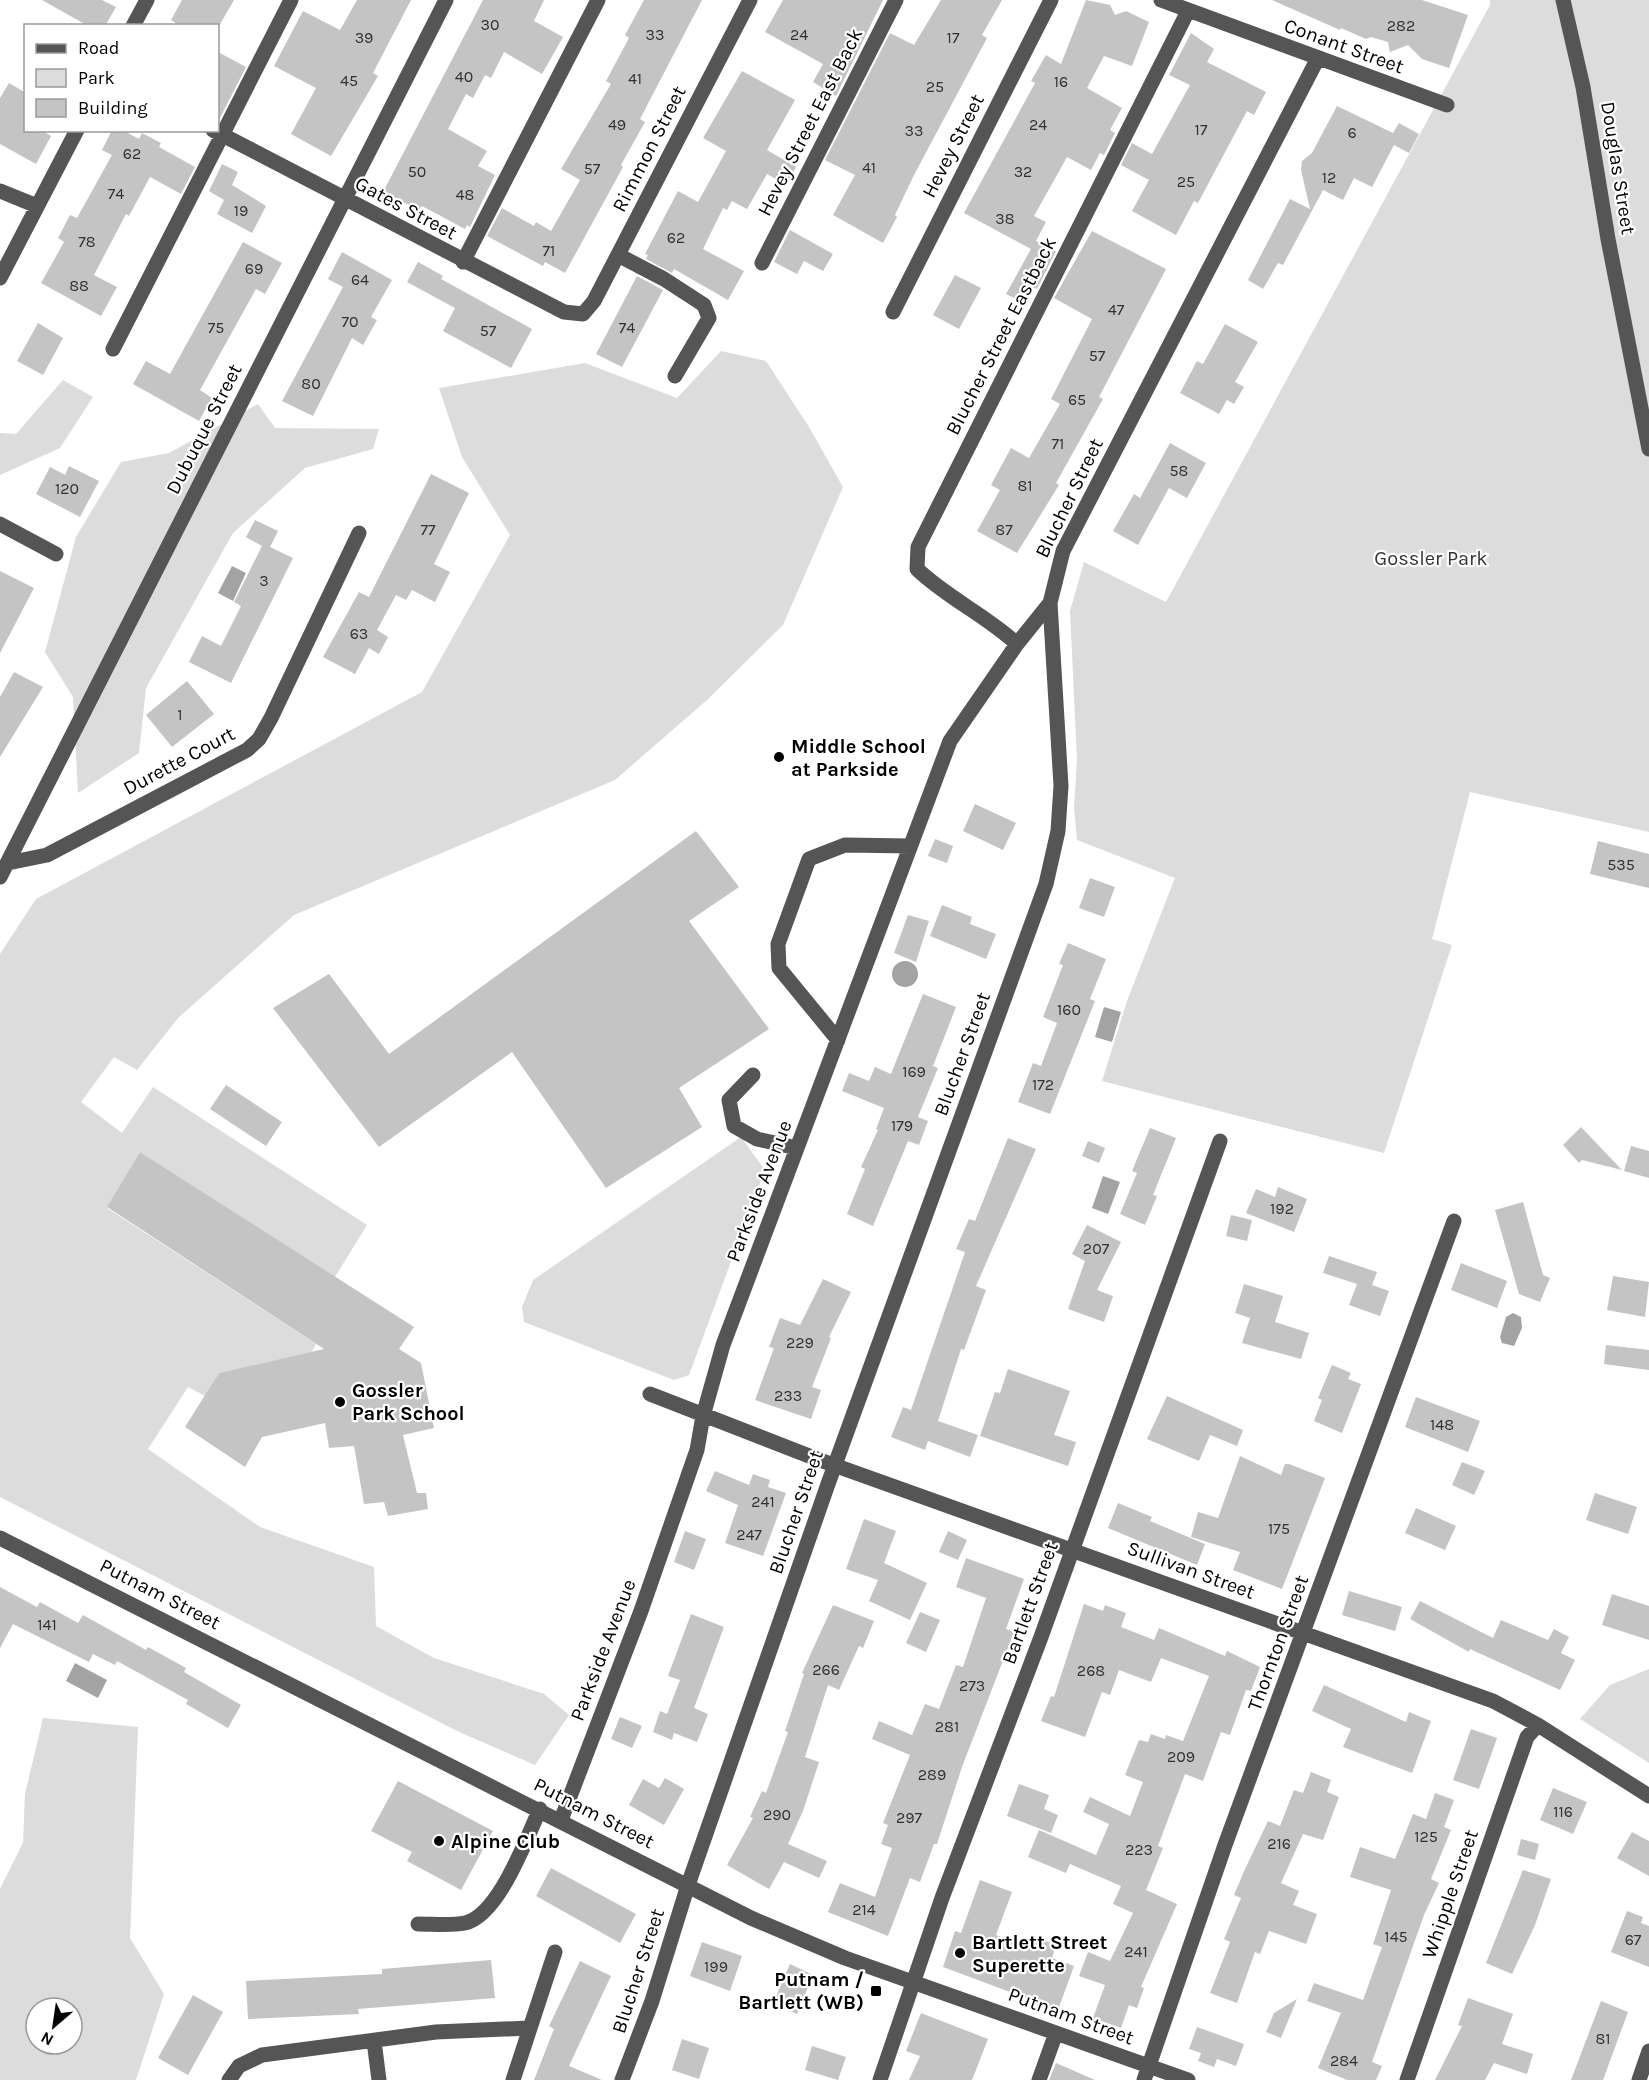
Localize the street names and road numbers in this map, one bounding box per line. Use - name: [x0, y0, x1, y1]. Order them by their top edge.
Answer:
- street label: Conant Street: [1281, 14, 1407, 78]
- street label: Hevey Street East Back: [753, 24, 867, 220]
- street label: Rimmon Street: [607, 82, 691, 216]
- street label: Hevey Street: [917, 90, 989, 202]
- street label: Douglas Street: [1596, 100, 1640, 237]
- street label: Gates Street: [351, 172, 461, 245]
- street label: Blucher Street Eastback: [941, 233, 1061, 439]
- street label: Dubuque Street: [161, 360, 247, 498]
- street label: Blucher Street: [1030, 434, 1108, 561]
- street label: Durette Court: [119, 722, 239, 800]
- street label: Blucher Street: [929, 989, 995, 1119]
- street label: Parkside Avenue: [721, 1117, 797, 1265]
- street label: Blucher Street: [764, 1446, 828, 1577]
- street label: Sullivan Street: [1124, 1536, 1258, 1604]
- street label: Bartlett Street: [997, 1538, 1063, 1667]
- street label: Putnam Street: [96, 1554, 225, 1634]
- street label: Thornton Street: [1243, 1572, 1313, 1714]
- street label: Parkside Avenue: [565, 1576, 641, 1724]
- street label: Putnam Street: [530, 1773, 659, 1853]
- street label: Whipple Street: [1417, 1826, 1483, 1961]
- street label: Blucher Street: [607, 1905, 669, 2036]
- street label: Putnam Street: [1005, 1983, 1137, 2050]

